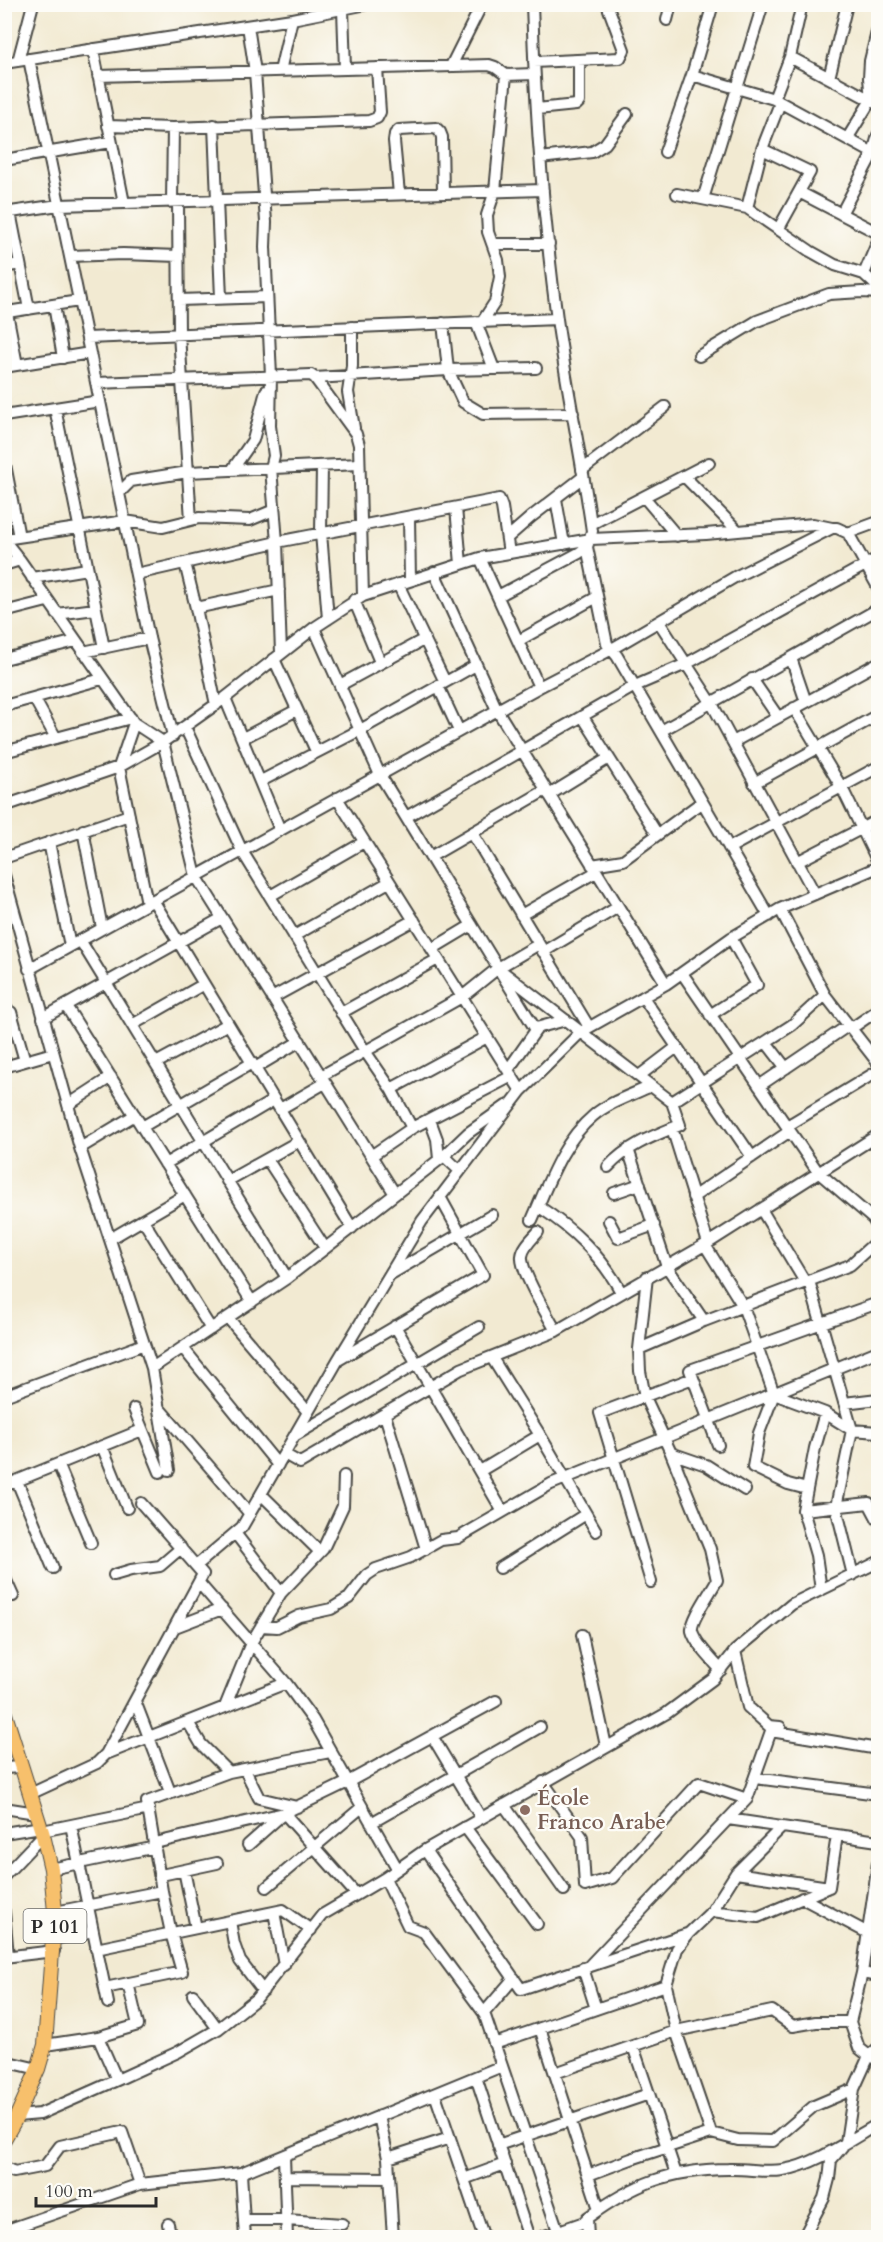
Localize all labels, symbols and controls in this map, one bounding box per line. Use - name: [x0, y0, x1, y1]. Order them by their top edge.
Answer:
- place label: École Franco Arabe: [537, 1784, 666, 1837]
- marker: École Franco Arabe: [518, 1803, 532, 1817]
- road number: P 101: [23, 1909, 86, 1943]
- scale bar: [36, 2170, 156, 2208]
- text: 100 m: [45, 2179, 93, 2204]

